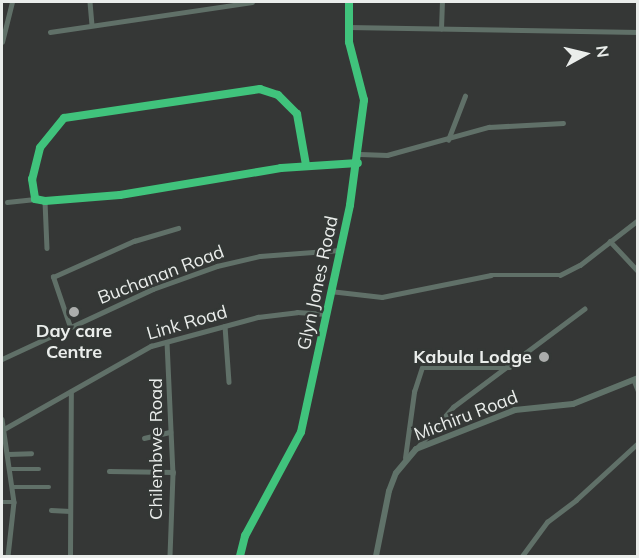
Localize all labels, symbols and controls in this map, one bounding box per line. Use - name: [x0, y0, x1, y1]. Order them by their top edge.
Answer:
- north arrow: [555, 24, 615, 84]
- text: N: [592, 44, 614, 59]
- street label: Glyn Jones Road: [293, 214, 343, 352]
- street label: Buchanan Road: [95, 241, 227, 309]
- street label: Link Road: [144, 301, 230, 345]
- marker: Day care Centre: [67, 305, 81, 319]
- place label: Day care Centre: [36, 321, 112, 364]
- place label: Kabula Lodge: [413, 346, 532, 368]
- marker: Kabula Lodge: [537, 350, 551, 364]
- street label: Chilembwe Road: [145, 378, 167, 520]
- street label: Michiru Road: [411, 386, 521, 446]

